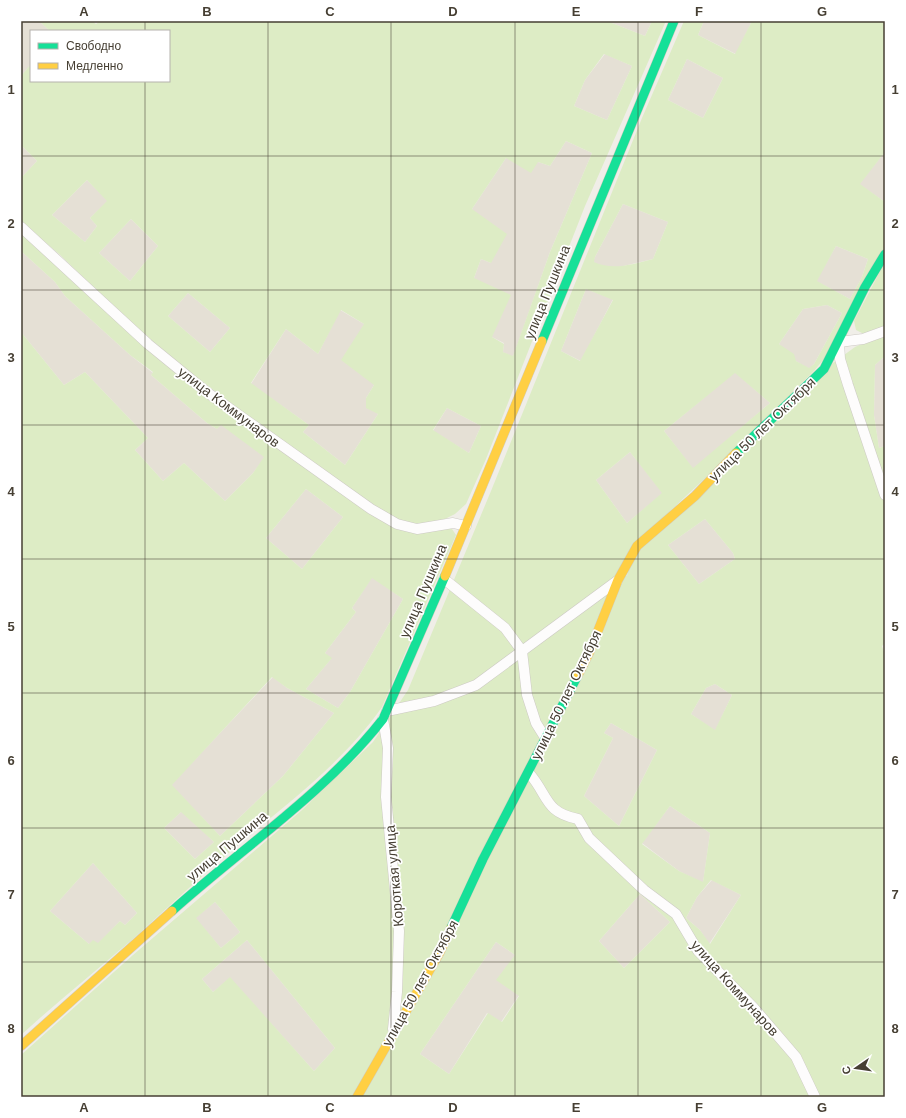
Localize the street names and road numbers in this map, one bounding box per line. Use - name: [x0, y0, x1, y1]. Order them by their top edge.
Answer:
- street label: улица Пушкина: [521, 242, 573, 341]
- street label: улица Коммунаров: [175, 364, 283, 450]
- street label: улица 50 лет Октября: [705, 374, 819, 484]
- street label: улица Пушкина: [396, 542, 450, 640]
- street label: улица 50 лет Октября: [528, 628, 604, 762]
- street label: улица Пушкина: [184, 808, 271, 884]
- street label: Короткая улица: [382, 824, 406, 927]
- street label: улица 50 лет Октября: [379, 917, 461, 1049]
- street label: улица Коммунаров: [688, 937, 782, 1039]

